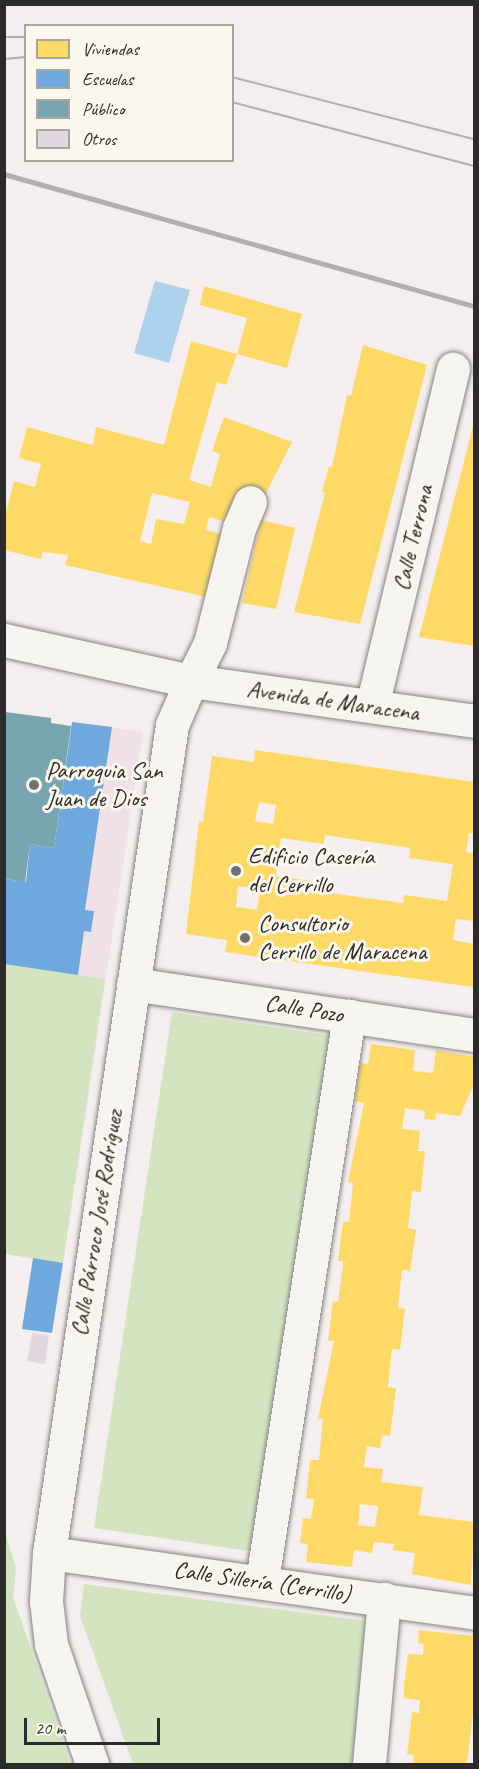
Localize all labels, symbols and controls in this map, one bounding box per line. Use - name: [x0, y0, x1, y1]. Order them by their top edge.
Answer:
- legend: [24, 24, 234, 162]
- text: Viviendas: [82, 38, 139, 60]
- text: Escuelas: [82, 68, 133, 90]
- text: Público: [82, 98, 124, 120]
- text: Otros: [82, 128, 116, 150]
- street label: Calle Terrona: [387, 483, 439, 593]
- street label: Avenida de Maracena: [245, 675, 421, 727]
- place label: Parroquia San Juan de Dios: [46, 757, 163, 813]
- marker: Parroquia San Juan de Dios: [27, 778, 41, 792]
- place label: Edificio Casería del Cerrillo: [248, 843, 374, 899]
- marker: Edificio Casería del Cerrillo: [229, 864, 243, 878]
- place label: Consultorio Cerrillo de Maracena: [258, 910, 428, 966]
- marker: Consultorio Cerrillo de Maracena: [236, 929, 254, 947]
- street label: Calle Pozo: [263, 989, 345, 1029]
- street label: Calle Párroco José Rodríguez: [65, 1108, 129, 1338]
- street label: Calle Sillería (Cerrillo): [171, 1555, 353, 1609]
- scale bar: [27, 1706, 164, 1744]
- text: 20 m: [35, 1717, 66, 1739]

